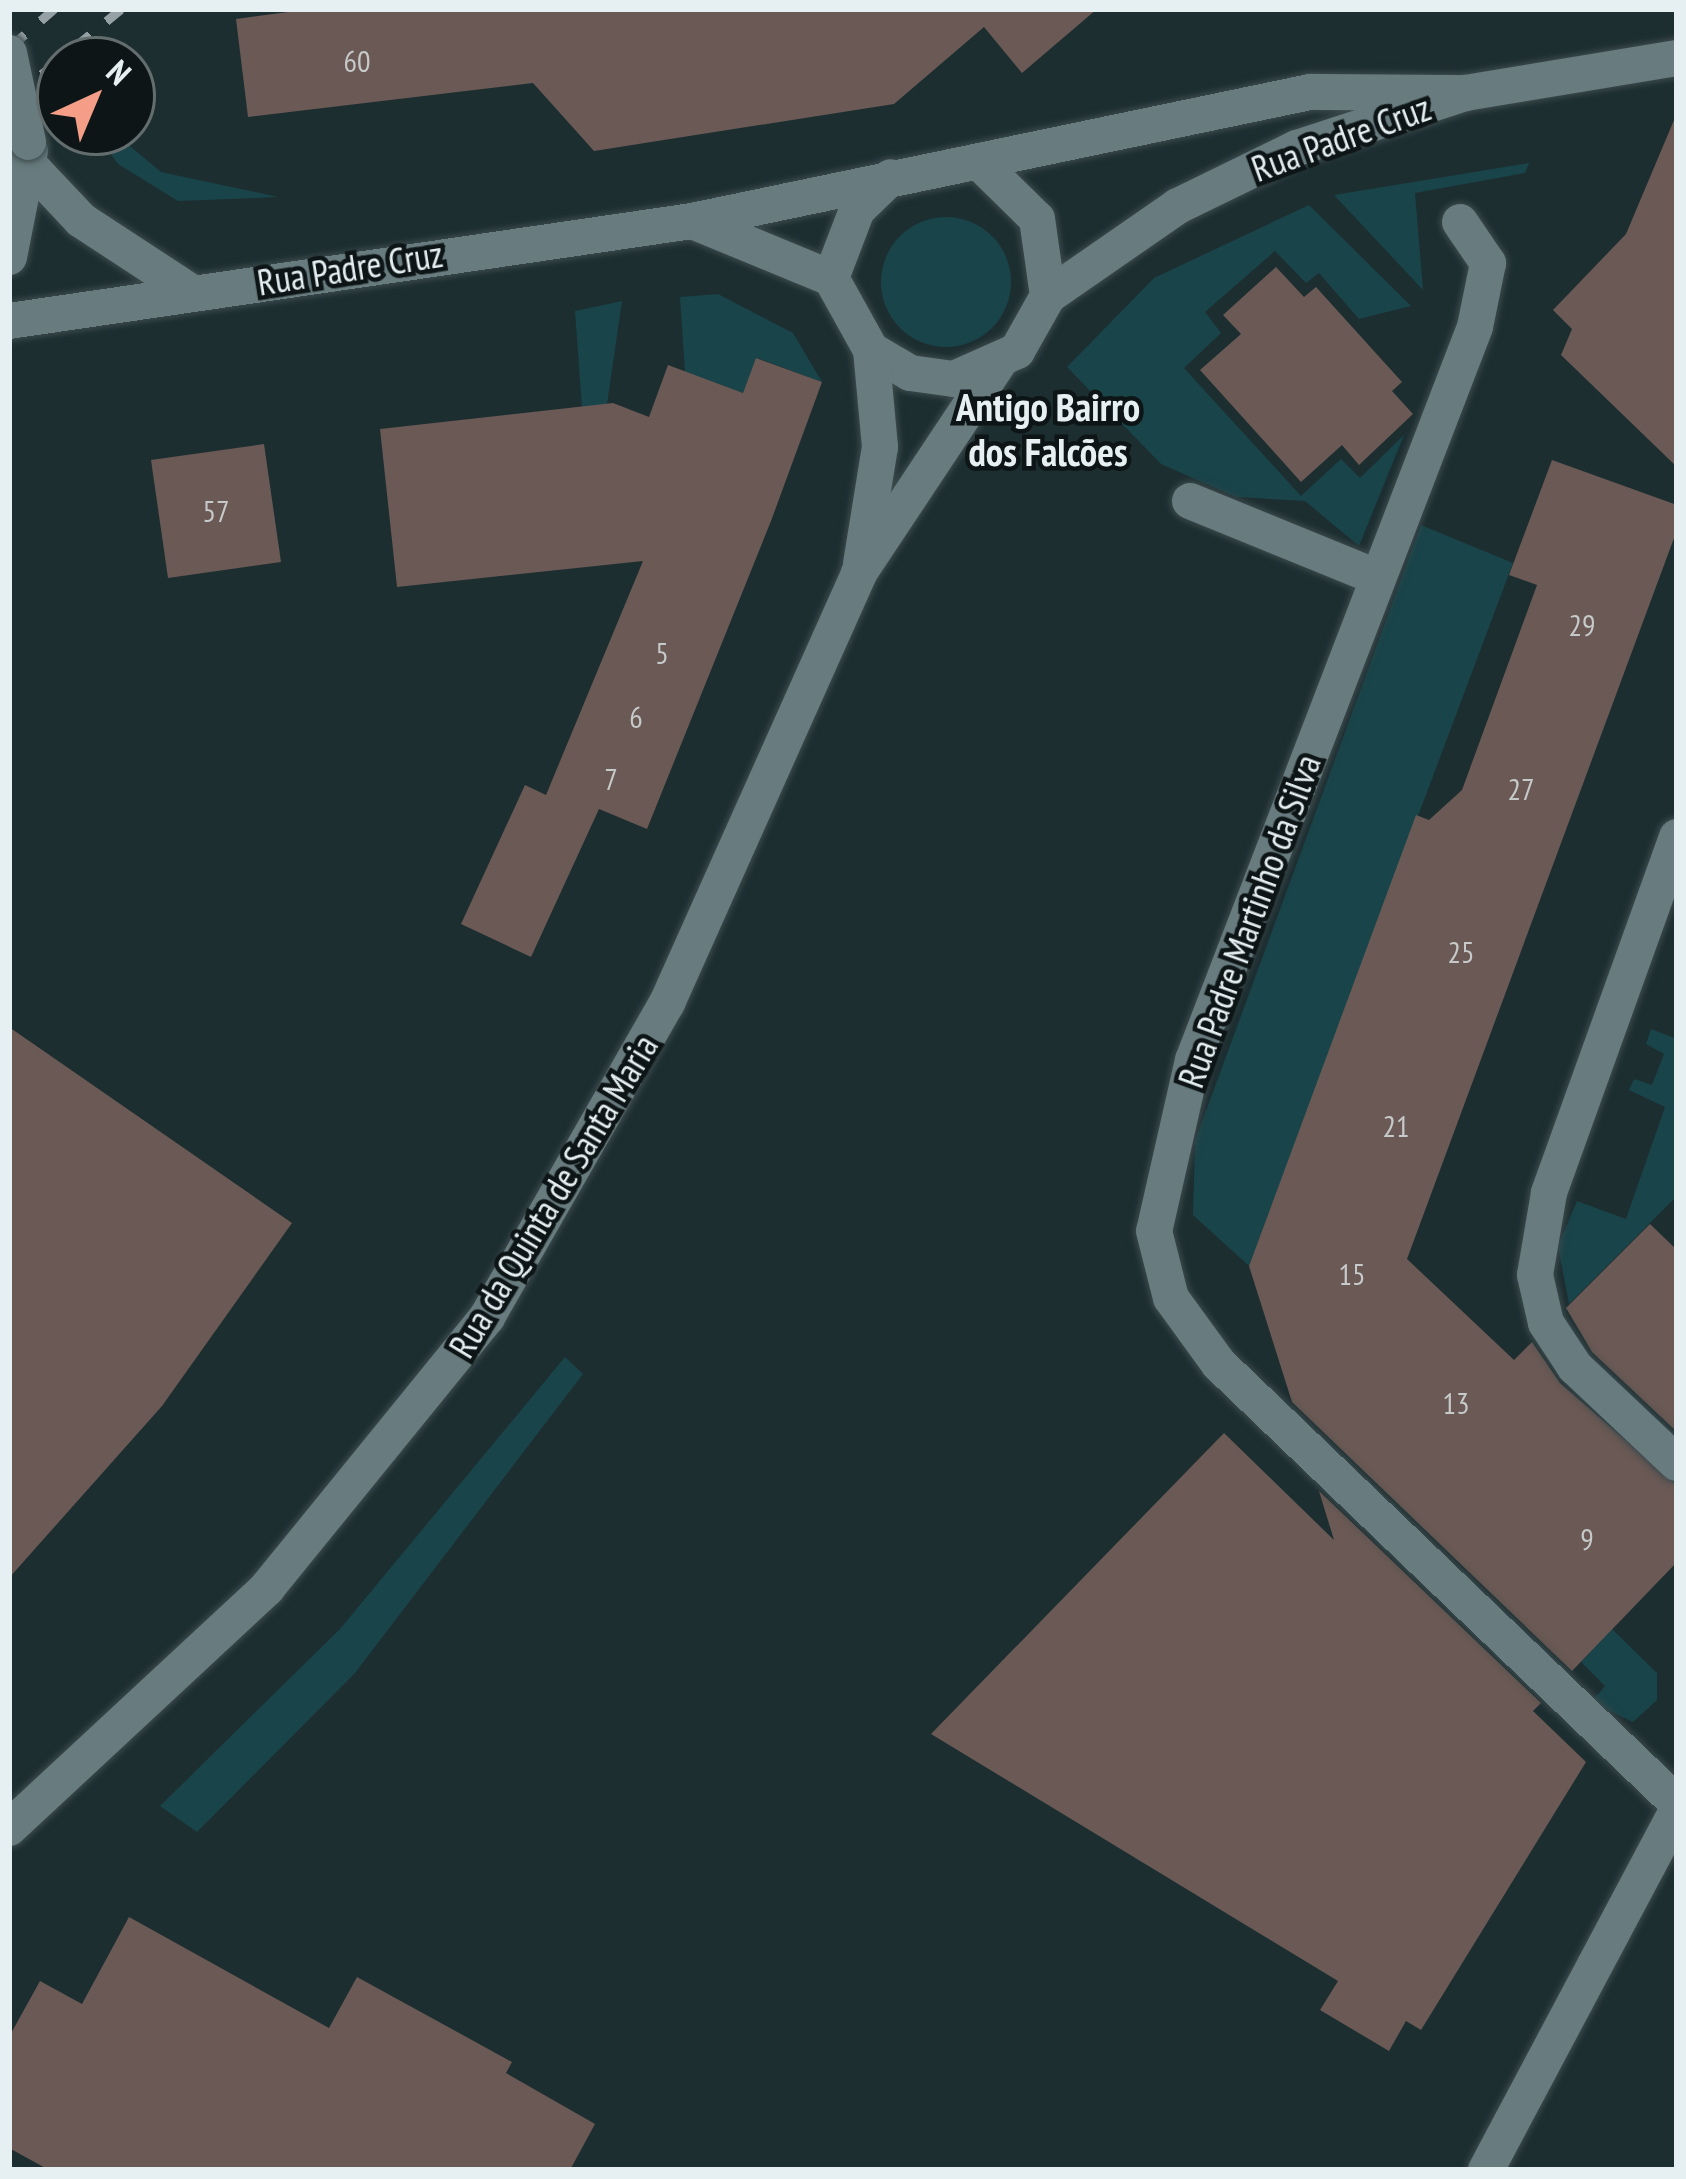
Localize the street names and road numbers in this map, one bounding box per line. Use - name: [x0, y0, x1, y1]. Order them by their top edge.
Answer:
- street label: Rua Padre Cruz: [1246, 86, 1436, 190]
- street label: Rua Padre Cruz: [254, 232, 446, 304]
- street label: Rua Padre Martinho da Silva: [1169, 749, 1329, 1093]
- street label: Rua da Quinta de Santa Maria: [440, 1027, 666, 1365]

